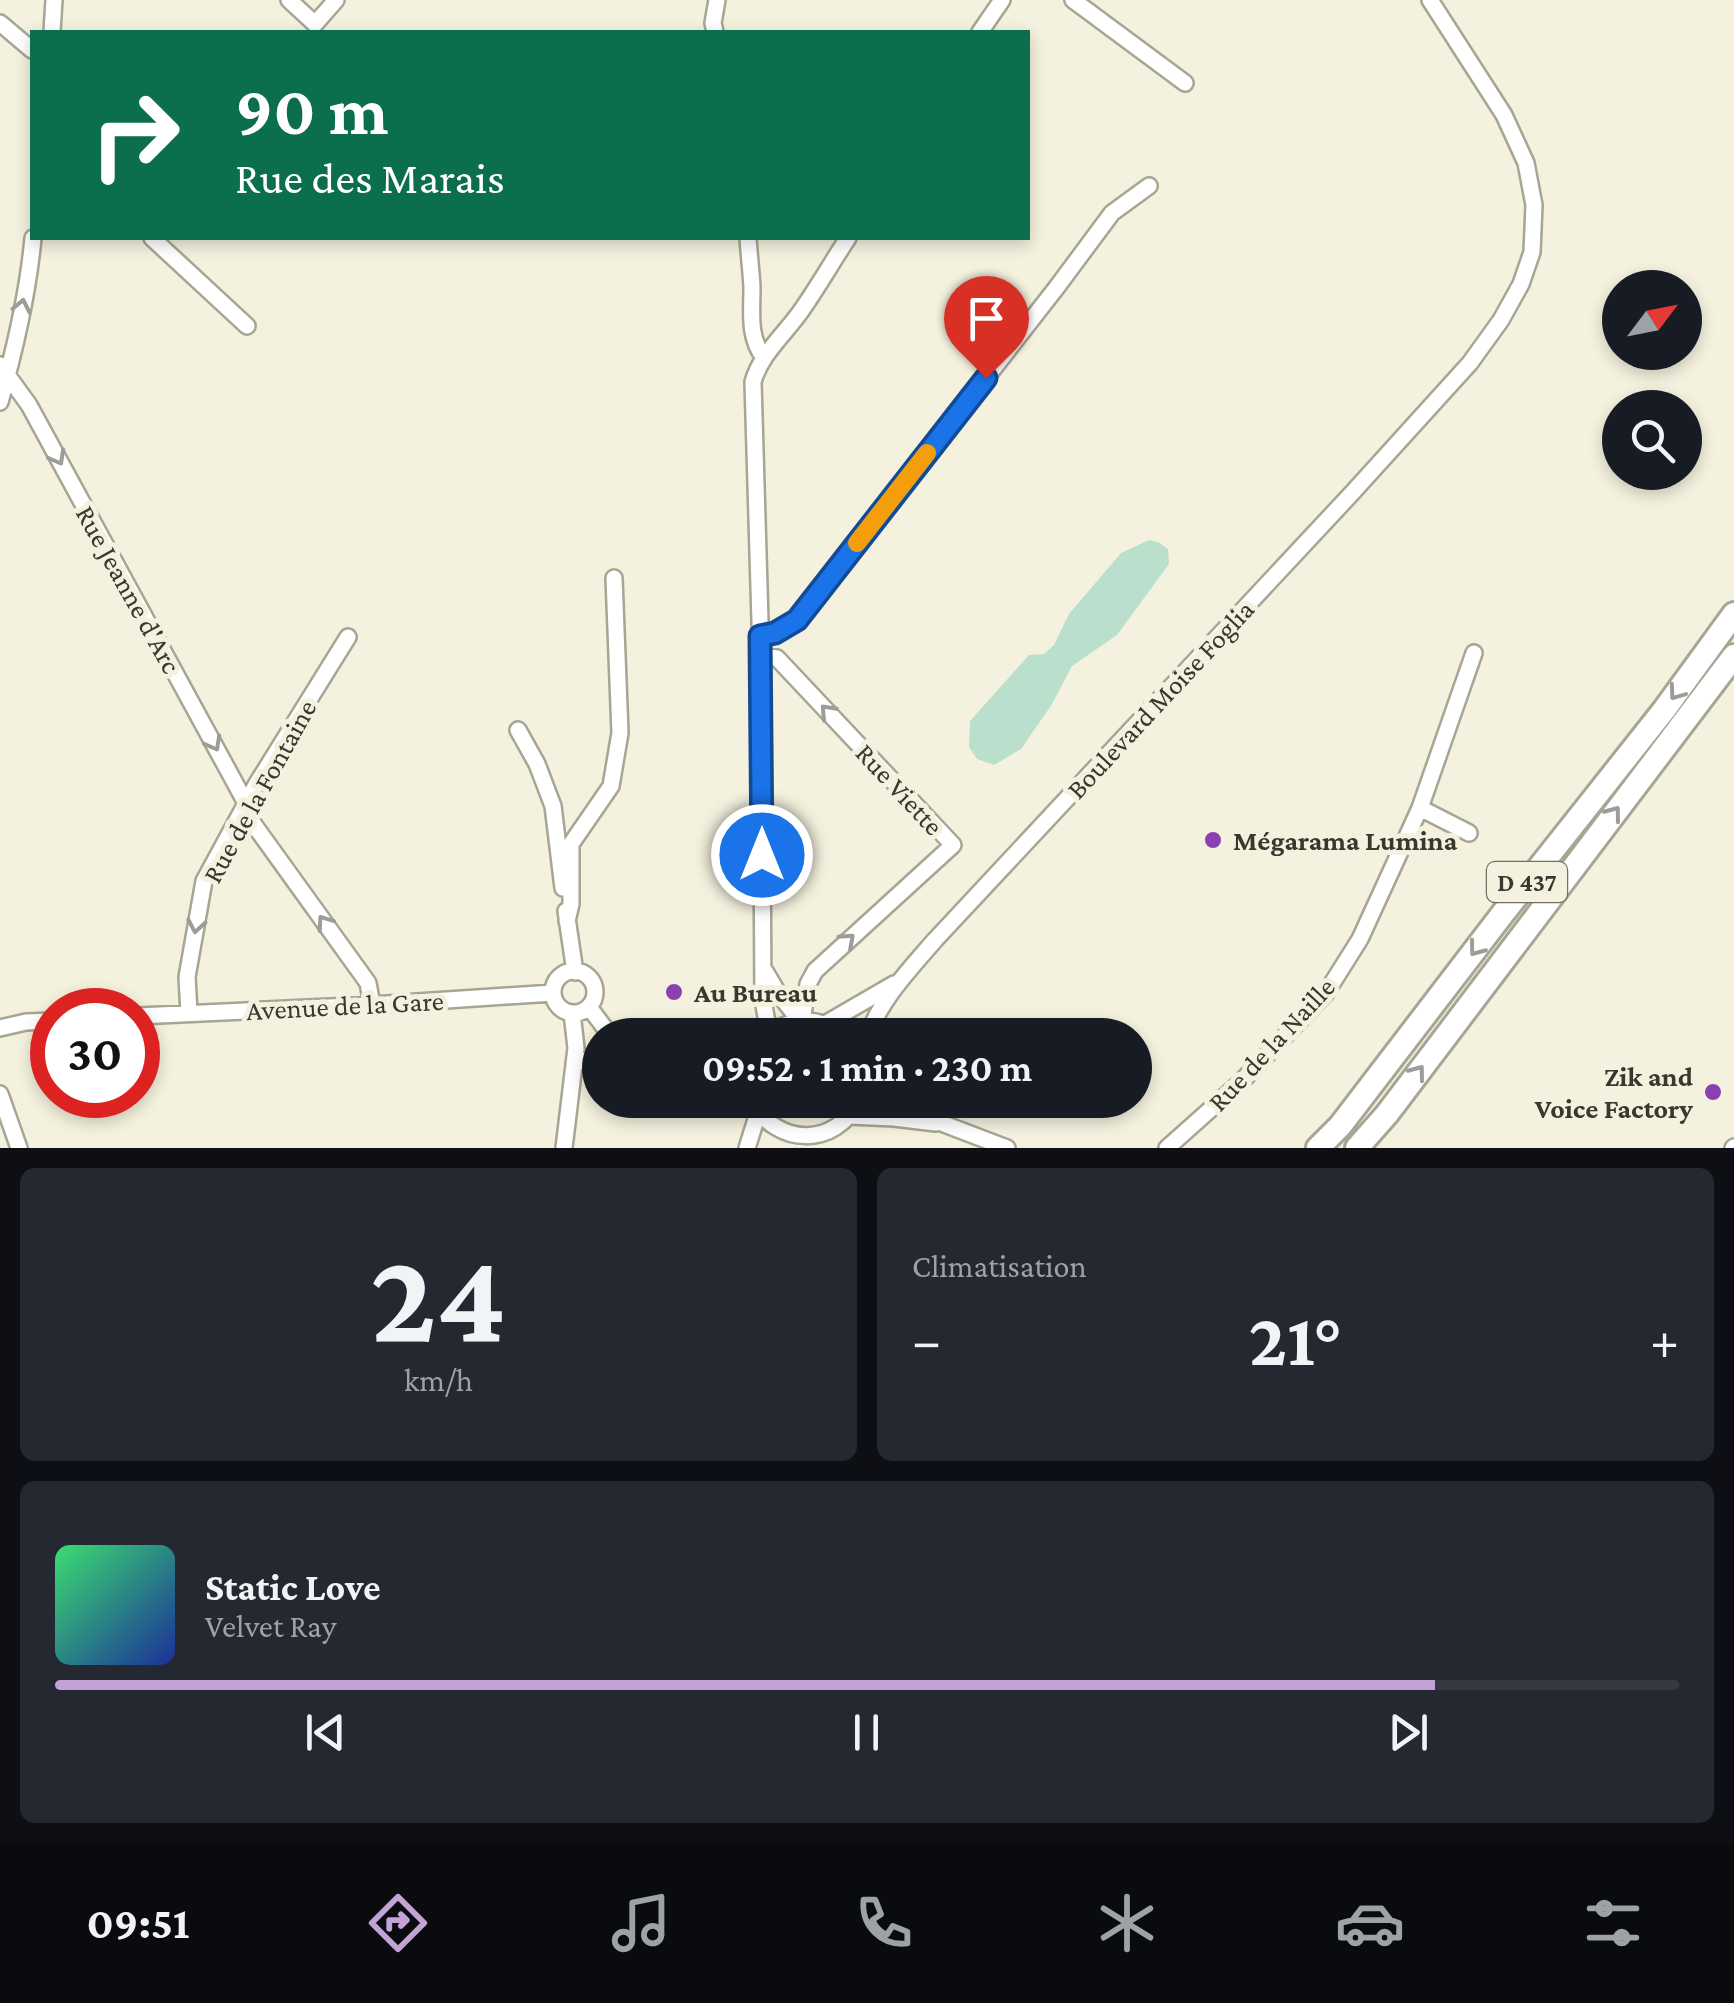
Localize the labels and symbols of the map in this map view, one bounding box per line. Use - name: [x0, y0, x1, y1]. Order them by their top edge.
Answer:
- north arrow: [1602, 270, 1702, 370]
- pin: [944, 276, 1029, 379]
- one-way arrow: [11, 298, 32, 315]
- one-way arrow: [45, 448, 65, 466]
- street label: Rue Jeanne d'Arc: [70, 500, 188, 679]
- street label: Boulevard Moise Foglia: [1060, 594, 1260, 805]
- one-way arrow: [1671, 682, 1688, 700]
- street label: Rue de la Fontaine: [196, 694, 323, 888]
- one-way arrow: [821, 704, 839, 723]
- one-way arrow: [201, 733, 221, 751]
- street label: Rue Viette: [850, 737, 950, 841]
- position arrow: [710, 803, 814, 907]
- one-way arrow: [1603, 806, 1620, 824]
- place label: Mégarama Lumina: [1233, 825, 1458, 856]
- marker: Mégarama Lumina: [1202, 829, 1224, 851]
- road number: D 437: [1487, 862, 1567, 902]
- one-way arrow: [318, 915, 336, 934]
- one-way arrow: [186, 917, 207, 934]
- one-way arrow: [836, 934, 855, 952]
- one-way arrow: [1470, 938, 1487, 956]
- street label: Rue de la Naille: [1202, 971, 1341, 1117]
- place label: Au Bureau: [693, 977, 817, 1008]
- marker: Au Bureau: [663, 981, 685, 1003]
- street label: Avenue de la Gare: [245, 985, 445, 1026]
- speed limit sign: 30: [30, 988, 160, 1118]
- place label: Zik and Voice Factory: [1534, 1061, 1694, 1124]
- one-way arrow: [1407, 1065, 1424, 1083]
- marker: Zik and Voice Factory: [1702, 1081, 1724, 1103]

